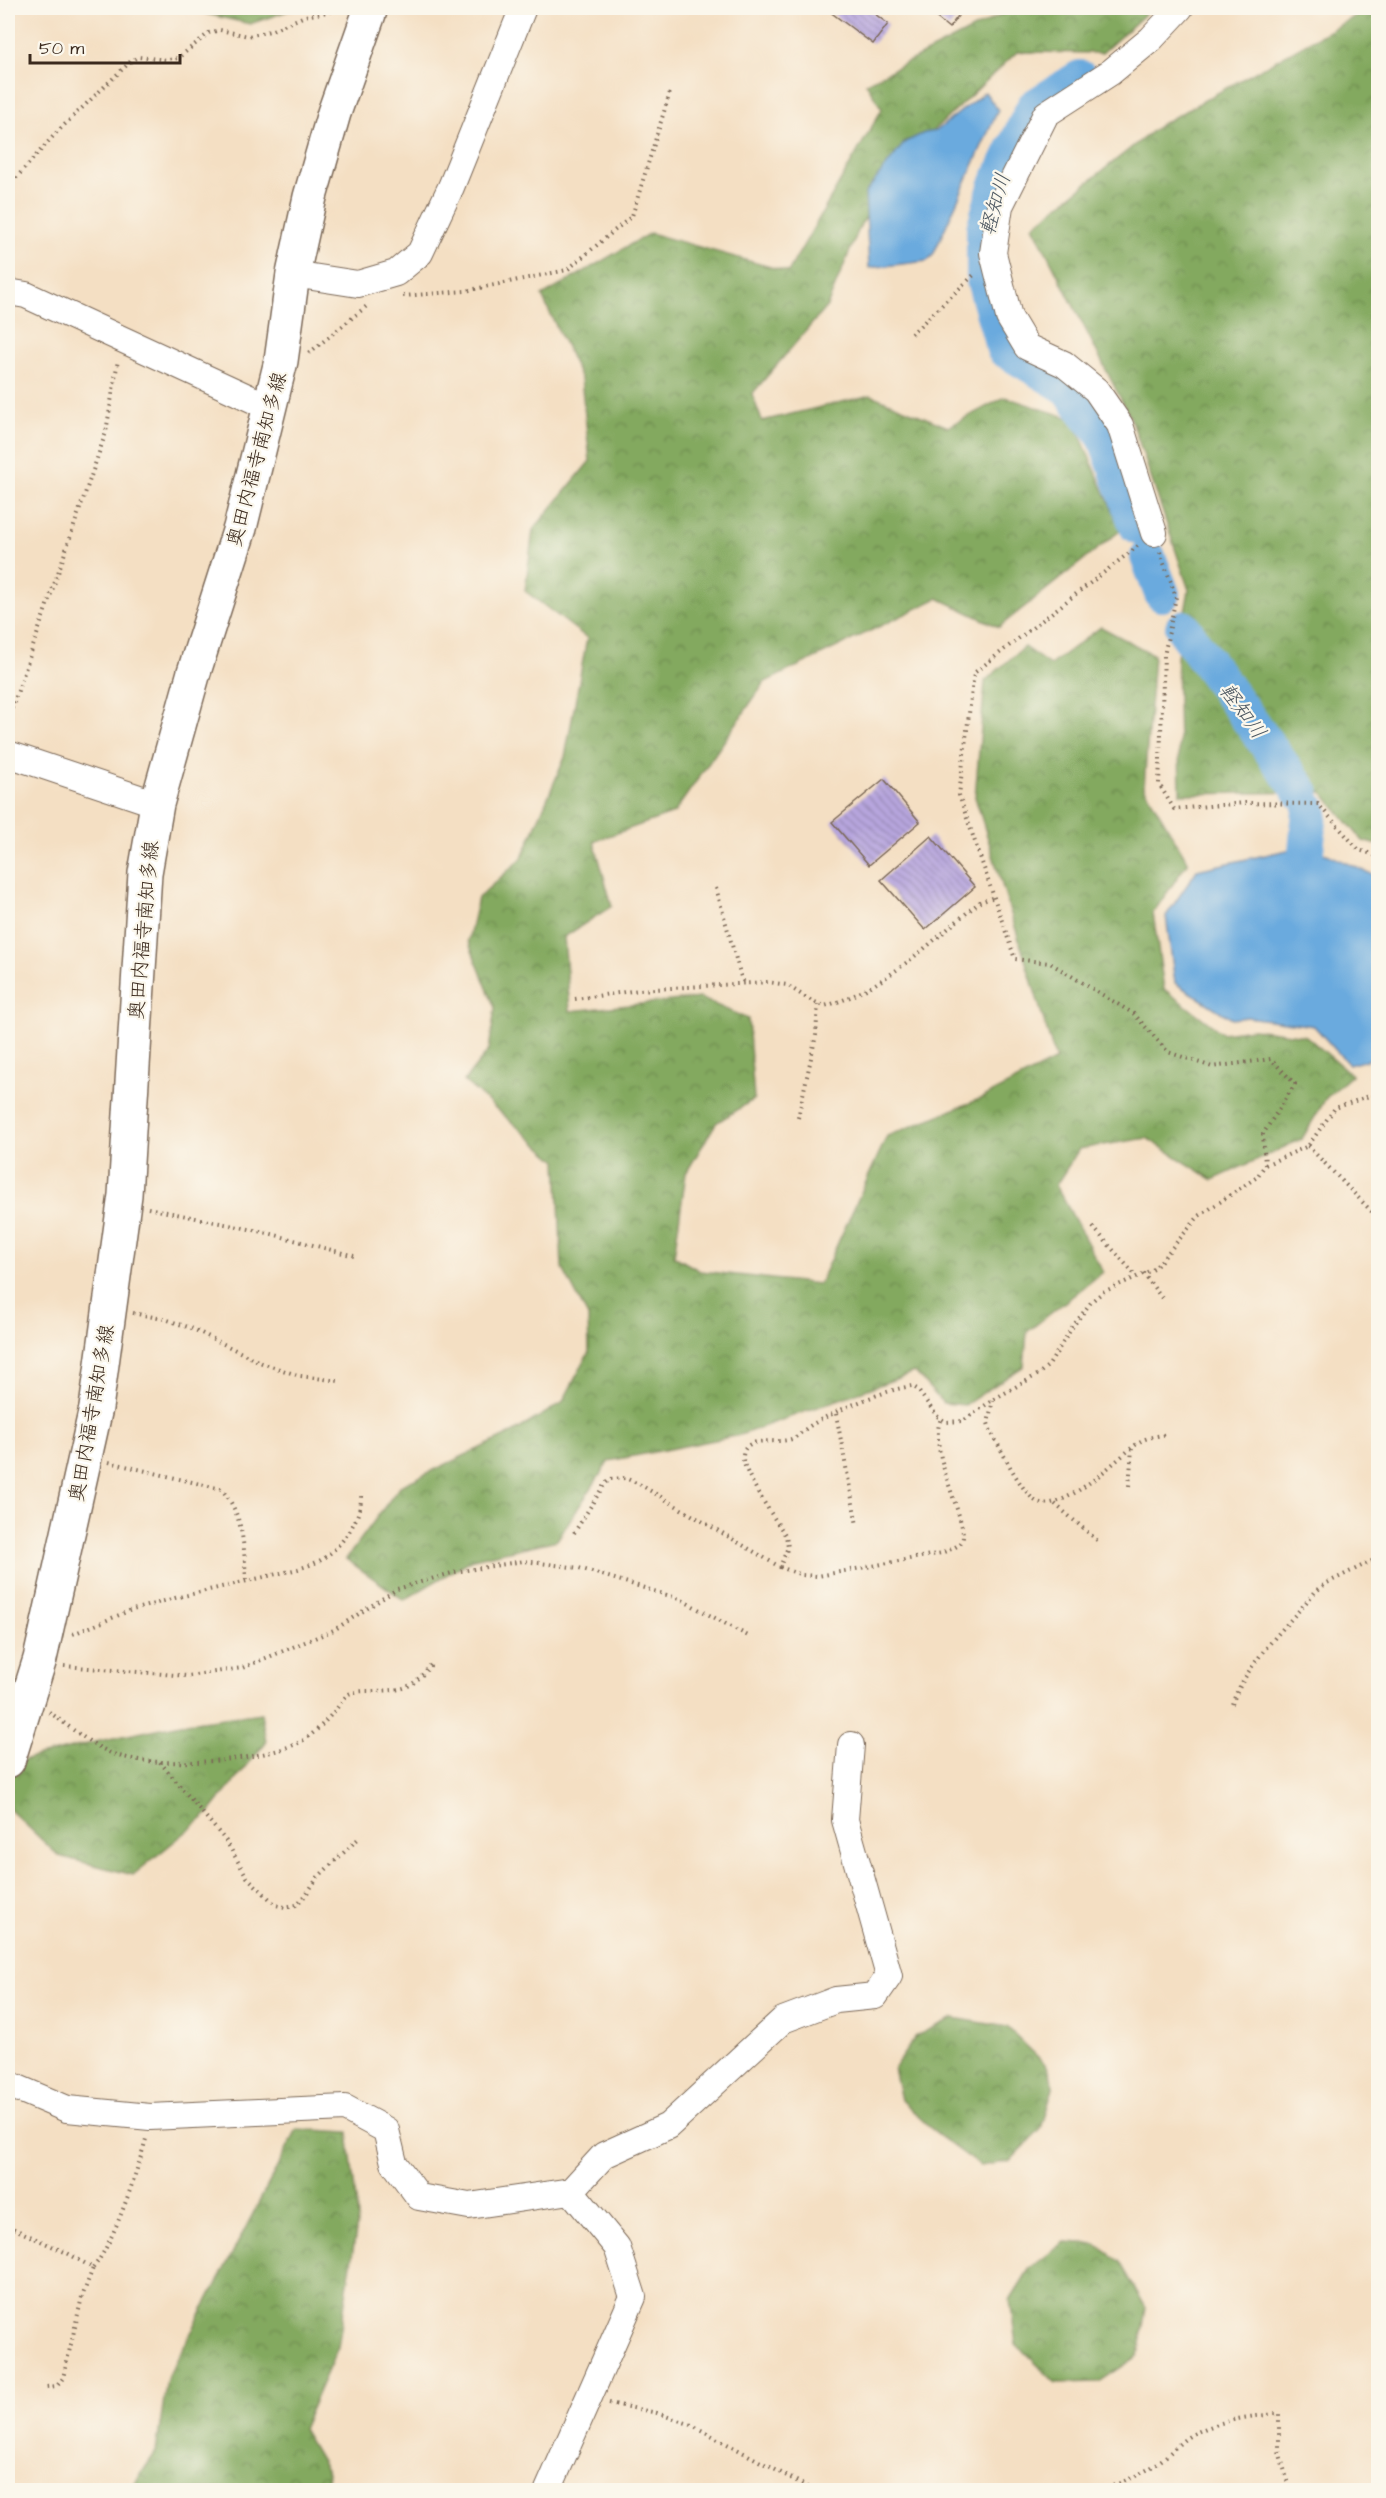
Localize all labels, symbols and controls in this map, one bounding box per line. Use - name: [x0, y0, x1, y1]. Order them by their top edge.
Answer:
- scale bar: [30, 27, 180, 65]
- text: 50 m: [39, 36, 84, 61]
- water label: 軽知川: [973, 170, 1018, 238]
- street label: 奥田内福寺南知多線: [220, 369, 294, 550]
- water label: 軽知川: [1212, 677, 1273, 745]
- street label: 奥田内福寺南知多線: [122, 839, 166, 1021]
- street label: 奥田内福寺南知多線: [63, 1322, 121, 1504]

